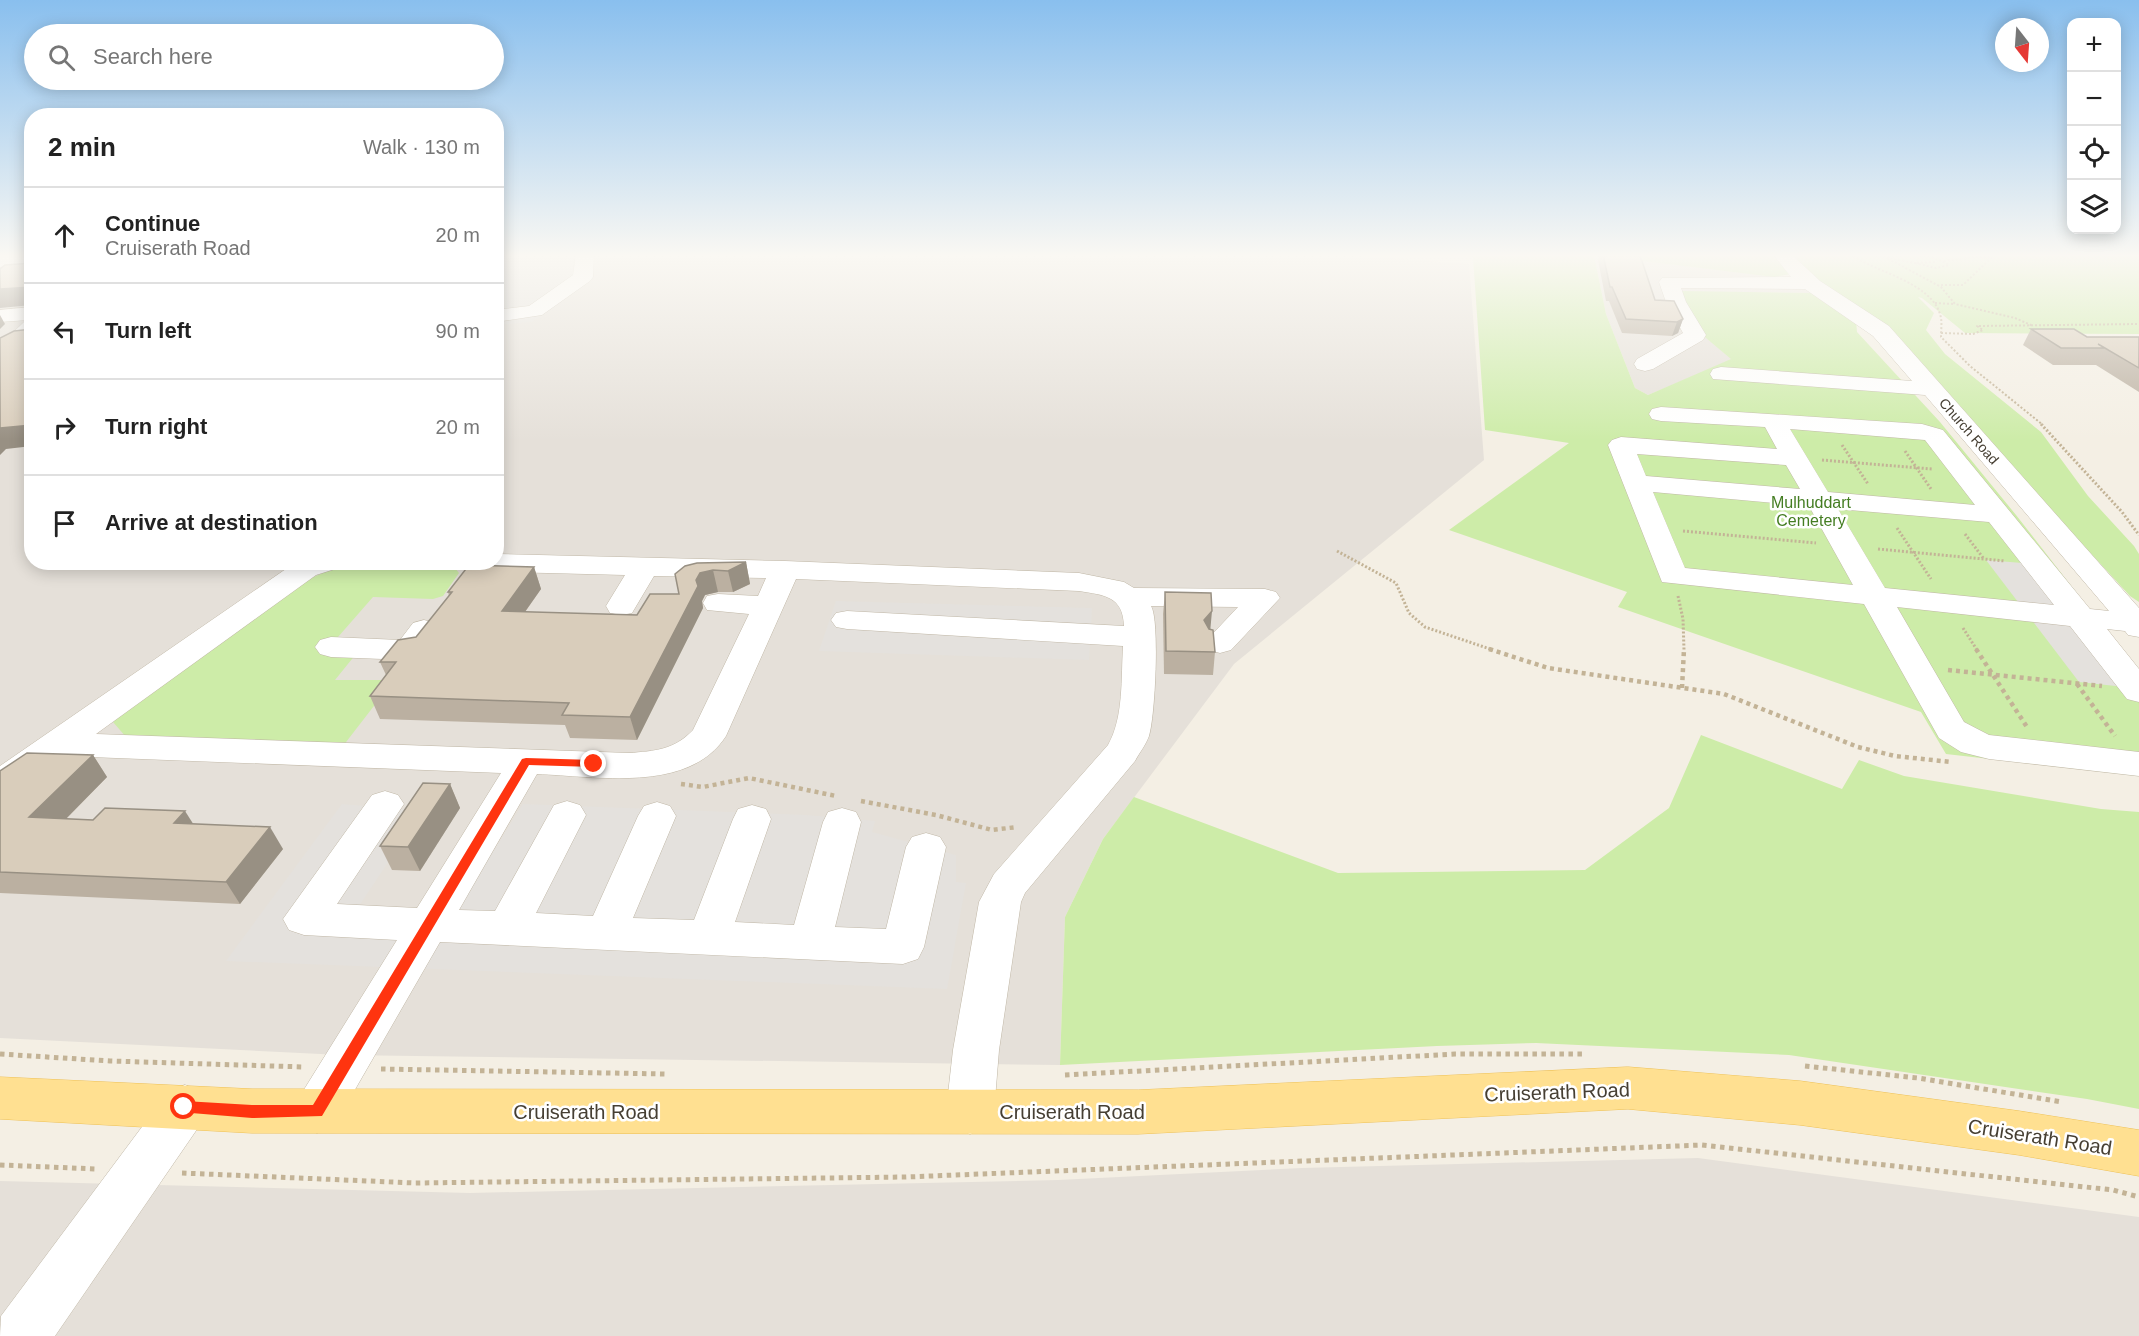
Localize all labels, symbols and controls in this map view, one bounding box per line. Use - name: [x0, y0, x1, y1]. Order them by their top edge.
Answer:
- north arrow: [1995, 18, 2049, 72]
- map controls: [2067, 18, 2121, 234]
- button: +: [2067, 18, 2121, 72]
- search box: [24, 24, 504, 90]
- icon: search: [45, 41, 78, 74]
- text: Search here: [93, 44, 213, 69]
- button: −: [2067, 72, 2121, 126]
- button: locate: [2067, 126, 2121, 180]
- text: 2 min: [48, 132, 116, 162]
- text: Walk · 130 m: [363, 136, 480, 158]
- button: layers: [2067, 180, 2121, 234]
- text: Continue: [105, 211, 200, 236]
- icon: ahead: [48, 219, 81, 252]
- text: 20 m: [436, 224, 480, 246]
- text: Cruiserath Road: [105, 237, 251, 259]
- icon: left: [48, 315, 81, 348]
- text: Turn left: [105, 318, 191, 343]
- text: 90 m: [436, 320, 480, 342]
- street label: Church Road: [1936, 395, 2002, 467]
- icon: right: [48, 411, 81, 444]
- text: Turn right: [105, 414, 207, 439]
- text: 20 m: [436, 416, 480, 438]
- park label: Mulhuddart Cemetery: [1771, 494, 1852, 529]
- icon: arrive: [48, 507, 81, 540]
- text: Arrive at destination: [105, 510, 318, 535]
- route end: [580, 750, 606, 776]
- street label: Cruiserath Road: [1484, 1078, 1630, 1106]
- route start: [170, 1093, 196, 1119]
- street label: Cruiserath Road: [513, 1101, 659, 1123]
- street label: Cruiserath Road: [999, 1101, 1145, 1123]
- street label: Cruiserath Road: [1966, 1115, 2114, 1159]

